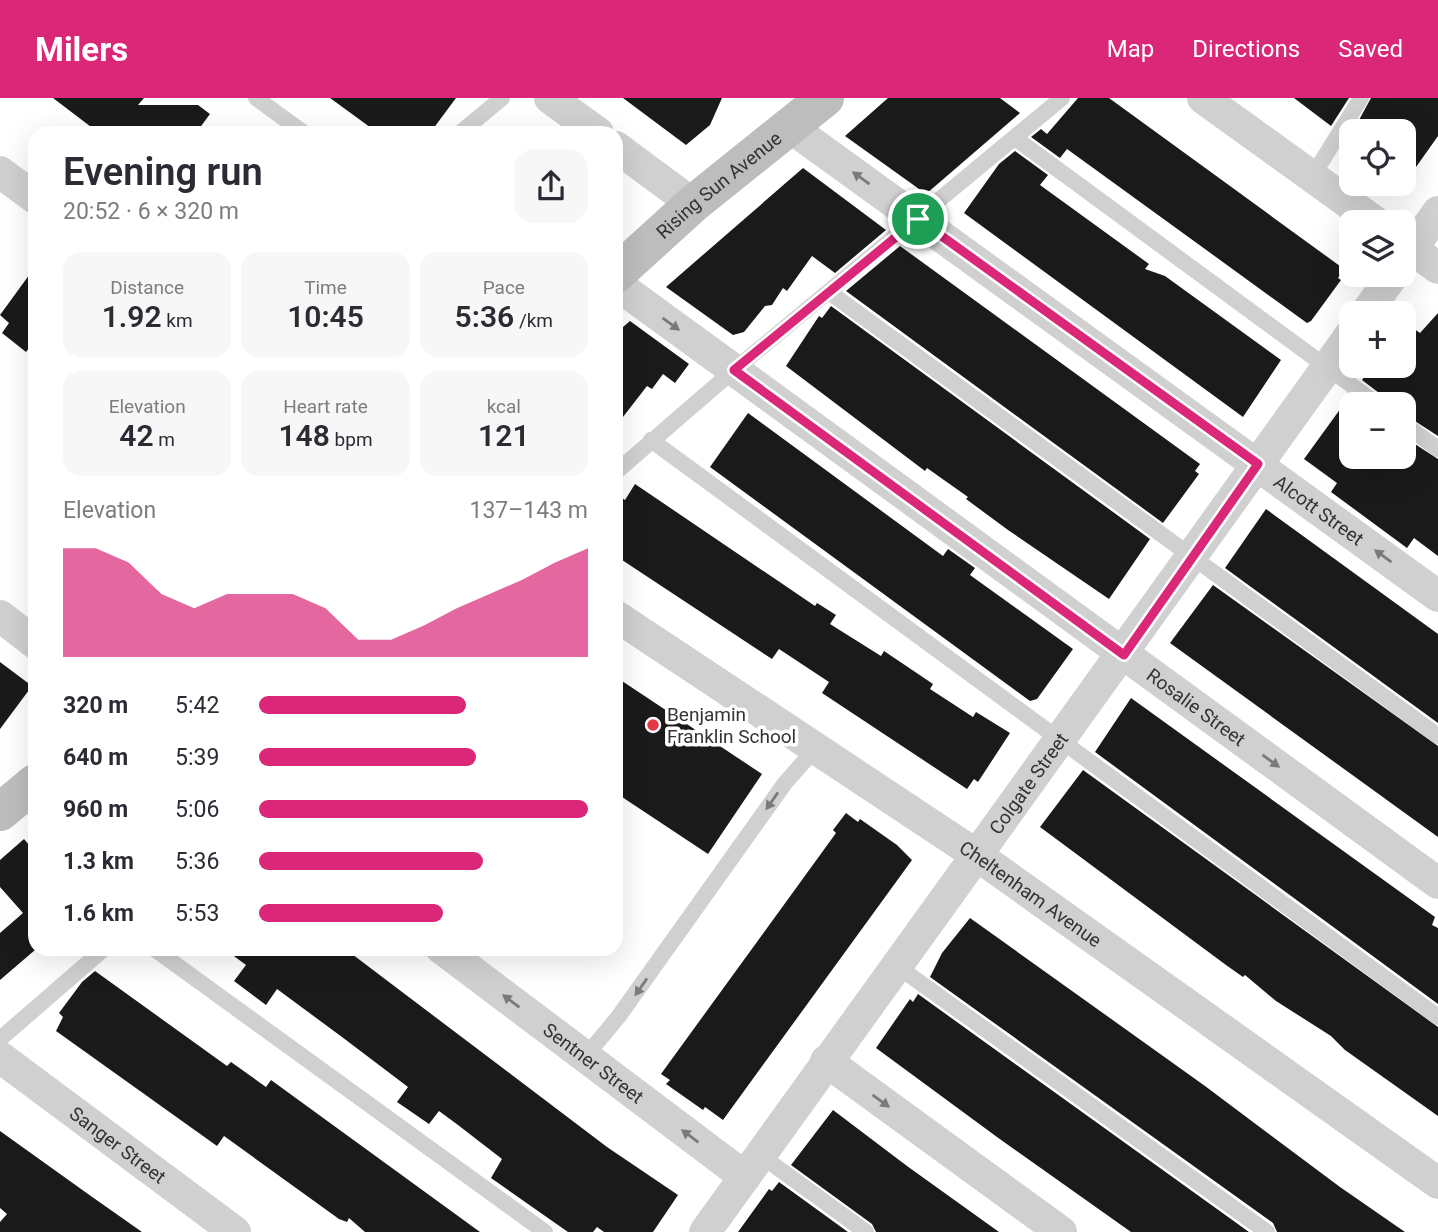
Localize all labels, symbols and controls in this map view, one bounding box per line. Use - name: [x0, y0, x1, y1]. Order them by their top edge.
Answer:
- text: Milers: [35, 30, 128, 69]
- text: Map: [1107, 35, 1154, 63]
- text: Directions: [1192, 35, 1300, 63]
- text: Saved: [1338, 35, 1403, 63]
- map controls: [1339, 119, 1416, 469]
- button: locate: [1339, 119, 1416, 196]
- street label: Rising Sun Avenue: [652, 127, 786, 244]
- button: share: [514, 149, 588, 223]
- text: Evening run: [63, 150, 263, 194]
- one-way arrow: [852, 171, 870, 185]
- pin: [888, 189, 948, 249]
- text: 20:52 · 6 × 320 m: [63, 198, 239, 225]
- icon: arrive: [899, 200, 937, 238]
- button: layers: [1339, 210, 1416, 287]
- text: Distance: [110, 276, 184, 299]
- text: Time: [304, 276, 347, 299]
- text: Pace: [483, 276, 525, 299]
- text: 1.92: [102, 299, 162, 334]
- text: 10:45: [287, 299, 364, 334]
- text: 5:36: [455, 299, 514, 334]
- button: +: [1339, 301, 1416, 378]
- text: km: [162, 309, 193, 332]
- text: /km: [514, 309, 553, 332]
- one-way arrow: [662, 317, 680, 331]
- button: −: [1339, 392, 1416, 469]
- text: Elevation: [109, 395, 186, 418]
- text: Heart rate: [283, 395, 368, 418]
- text: kcal: [487, 395, 521, 418]
- text: 42: [119, 418, 154, 453]
- text: 148: [278, 418, 330, 453]
- text: 121: [478, 418, 530, 453]
- text: m: [154, 428, 175, 451]
- text: bpm: [330, 428, 373, 451]
- street label: Alcott Street: [1269, 470, 1368, 550]
- text: Elevation: [63, 497, 156, 524]
- text: 137–143 m: [469, 497, 588, 524]
- one-way arrow: [1374, 549, 1392, 563]
- street label: Rosalie Street: [1142, 664, 1250, 751]
- text: 320 m: [63, 692, 128, 719]
- text: 5:42: [175, 692, 219, 719]
- place label: Benjamin Franklin School: [667, 703, 796, 748]
- marker: Benjamin Franklin School: [645, 717, 661, 733]
- street label: Colgate Street: [984, 728, 1073, 839]
- text: 640 m: [63, 744, 128, 771]
- text: 5:39: [175, 744, 219, 771]
- one-way arrow: [1261, 754, 1280, 768]
- one-way arrow: [765, 792, 779, 810]
- text: 960 m: [63, 796, 128, 823]
- text: 5:06: [175, 796, 219, 823]
- street label: Cheltenham Avenue: [955, 836, 1106, 952]
- text: 1.3 km: [63, 848, 134, 875]
- text: 5:36: [175, 848, 219, 875]
- text: 1.6 km: [63, 900, 134, 927]
- text: 5:53: [175, 900, 219, 927]
- one-way arrow: [634, 978, 648, 996]
- one-way arrow: [502, 995, 520, 1009]
- street label: Sentner Street: [538, 1018, 648, 1109]
- one-way arrow: [872, 1094, 890, 1108]
- street label: Sanger Street: [65, 1102, 170, 1189]
- one-way arrow: [681, 1130, 699, 1144]

